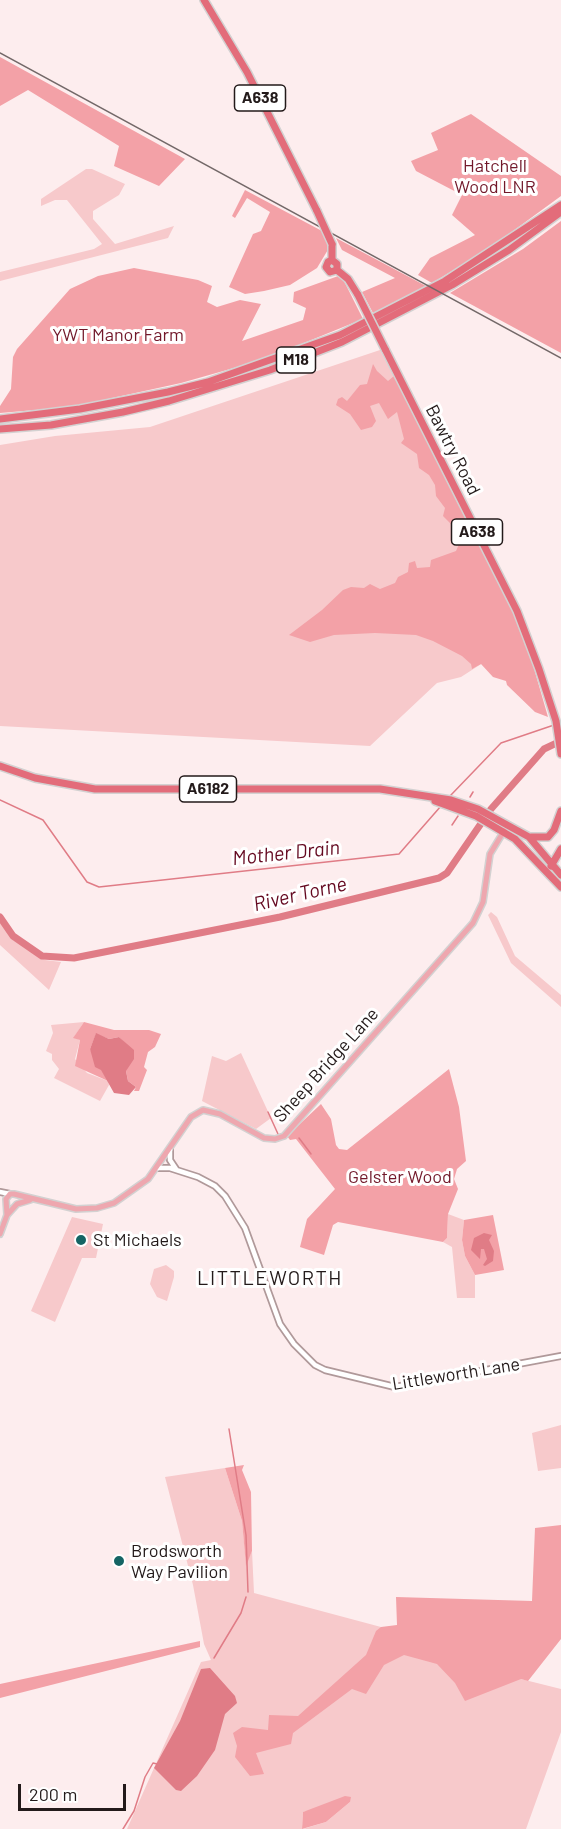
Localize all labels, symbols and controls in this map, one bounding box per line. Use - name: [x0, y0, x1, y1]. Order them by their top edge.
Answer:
- road number: A638: [234, 85, 286, 111]
- park label: Hatchell Wood LNR: [454, 155, 536, 198]
- park label: YWT Manor Farm: [52, 324, 184, 346]
- road number: M18: [276, 347, 316, 373]
- street label: Bawtry Road: [421, 401, 485, 499]
- road number: A638: [452, 519, 502, 545]
- road number: A6182: [180, 776, 236, 802]
- water label: Mother Drain: [231, 835, 341, 871]
- water label: River Torne: [251, 872, 349, 916]
- street label: Sheep Bridge Lane: [269, 1003, 383, 1127]
- park label: Gelster Wood: [348, 1166, 452, 1188]
- place label: St Michaels: [93, 1229, 182, 1251]
- marker: St Michaels: [74, 1233, 88, 1247]
- district label: LITTLEWORTH: [197, 1266, 343, 1290]
- street label: Littleworth Lane: [391, 1353, 521, 1395]
- place label: Brodsworth Way Pavilion: [131, 1540, 228, 1582]
- marker: Brodsworth Way Pavilion: [112, 1554, 126, 1568]
- scale bar: [21, 1772, 129, 1810]
- text: 200 m: [29, 1783, 77, 1805]

